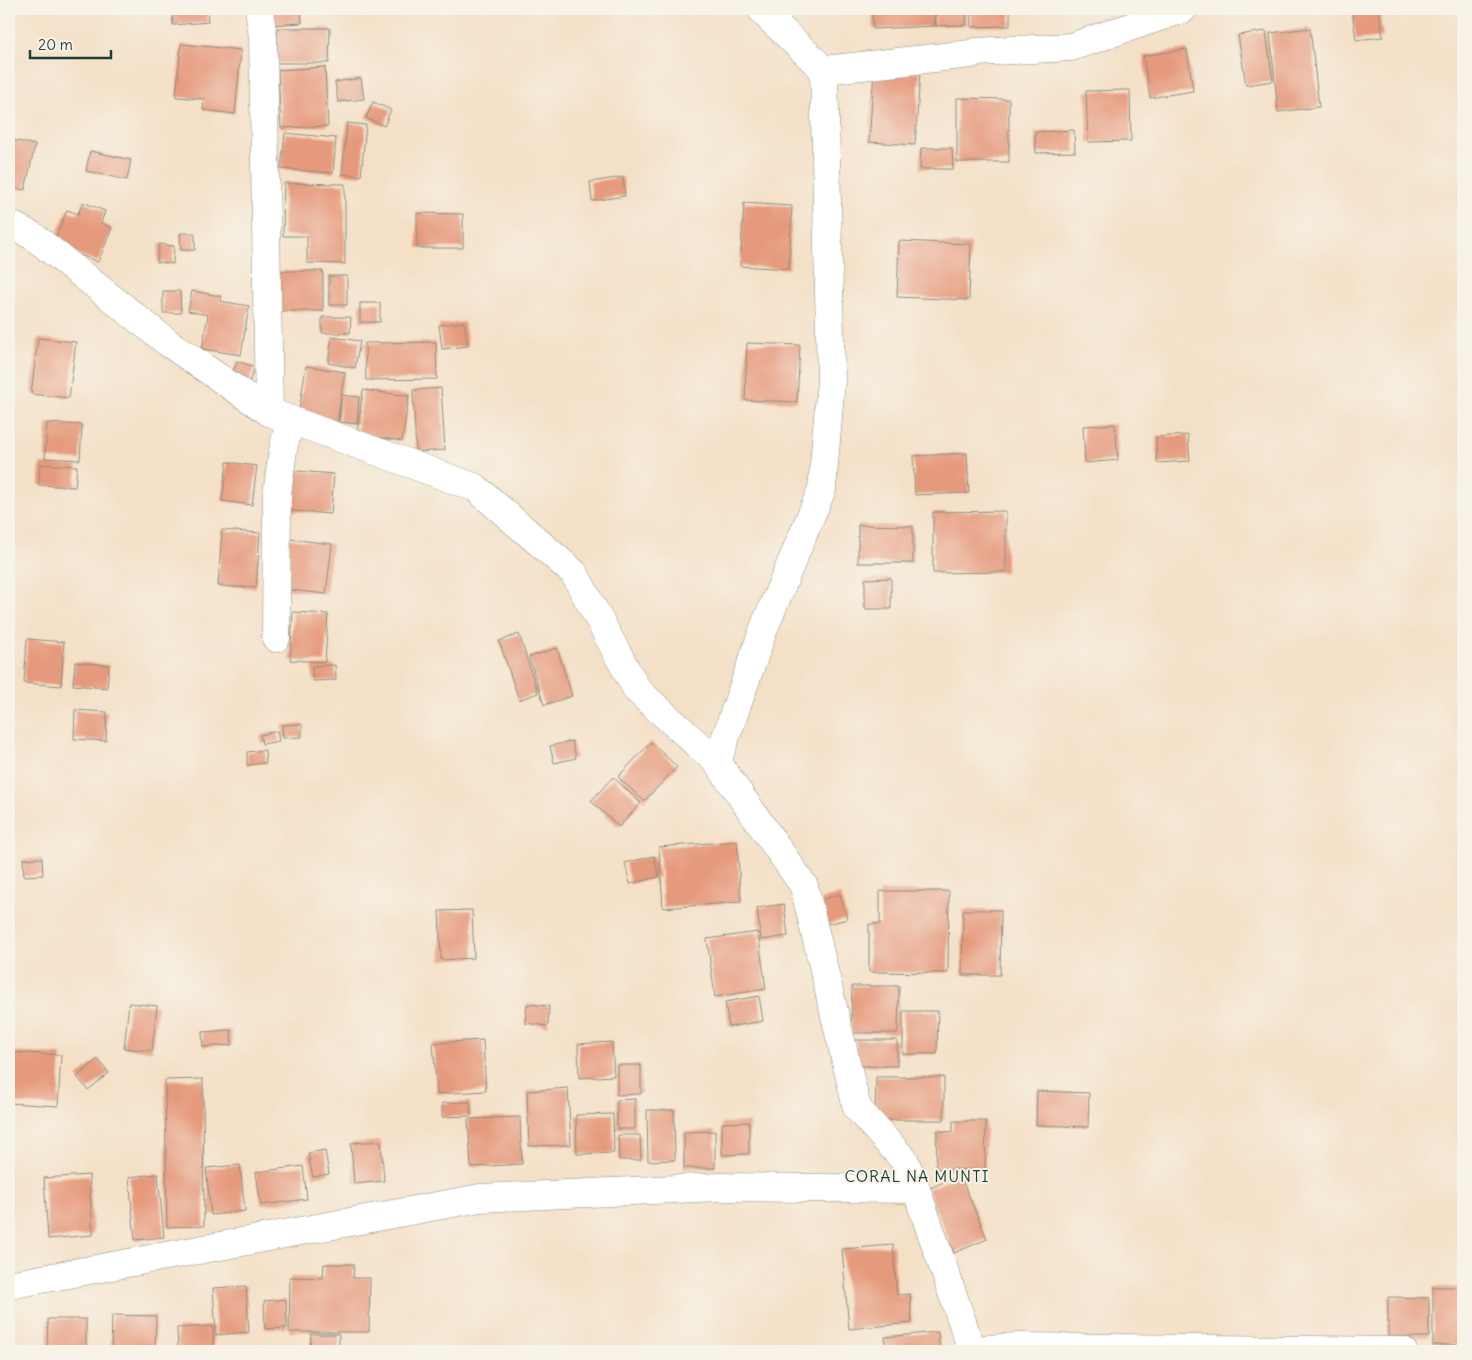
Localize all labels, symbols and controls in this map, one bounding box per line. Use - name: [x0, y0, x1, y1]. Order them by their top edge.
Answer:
- scale bar: [30, 28, 111, 60]
- text: 20 m: [38, 35, 73, 54]
- district label: CORAL NA MUNTI: [844, 1166, 990, 1186]

